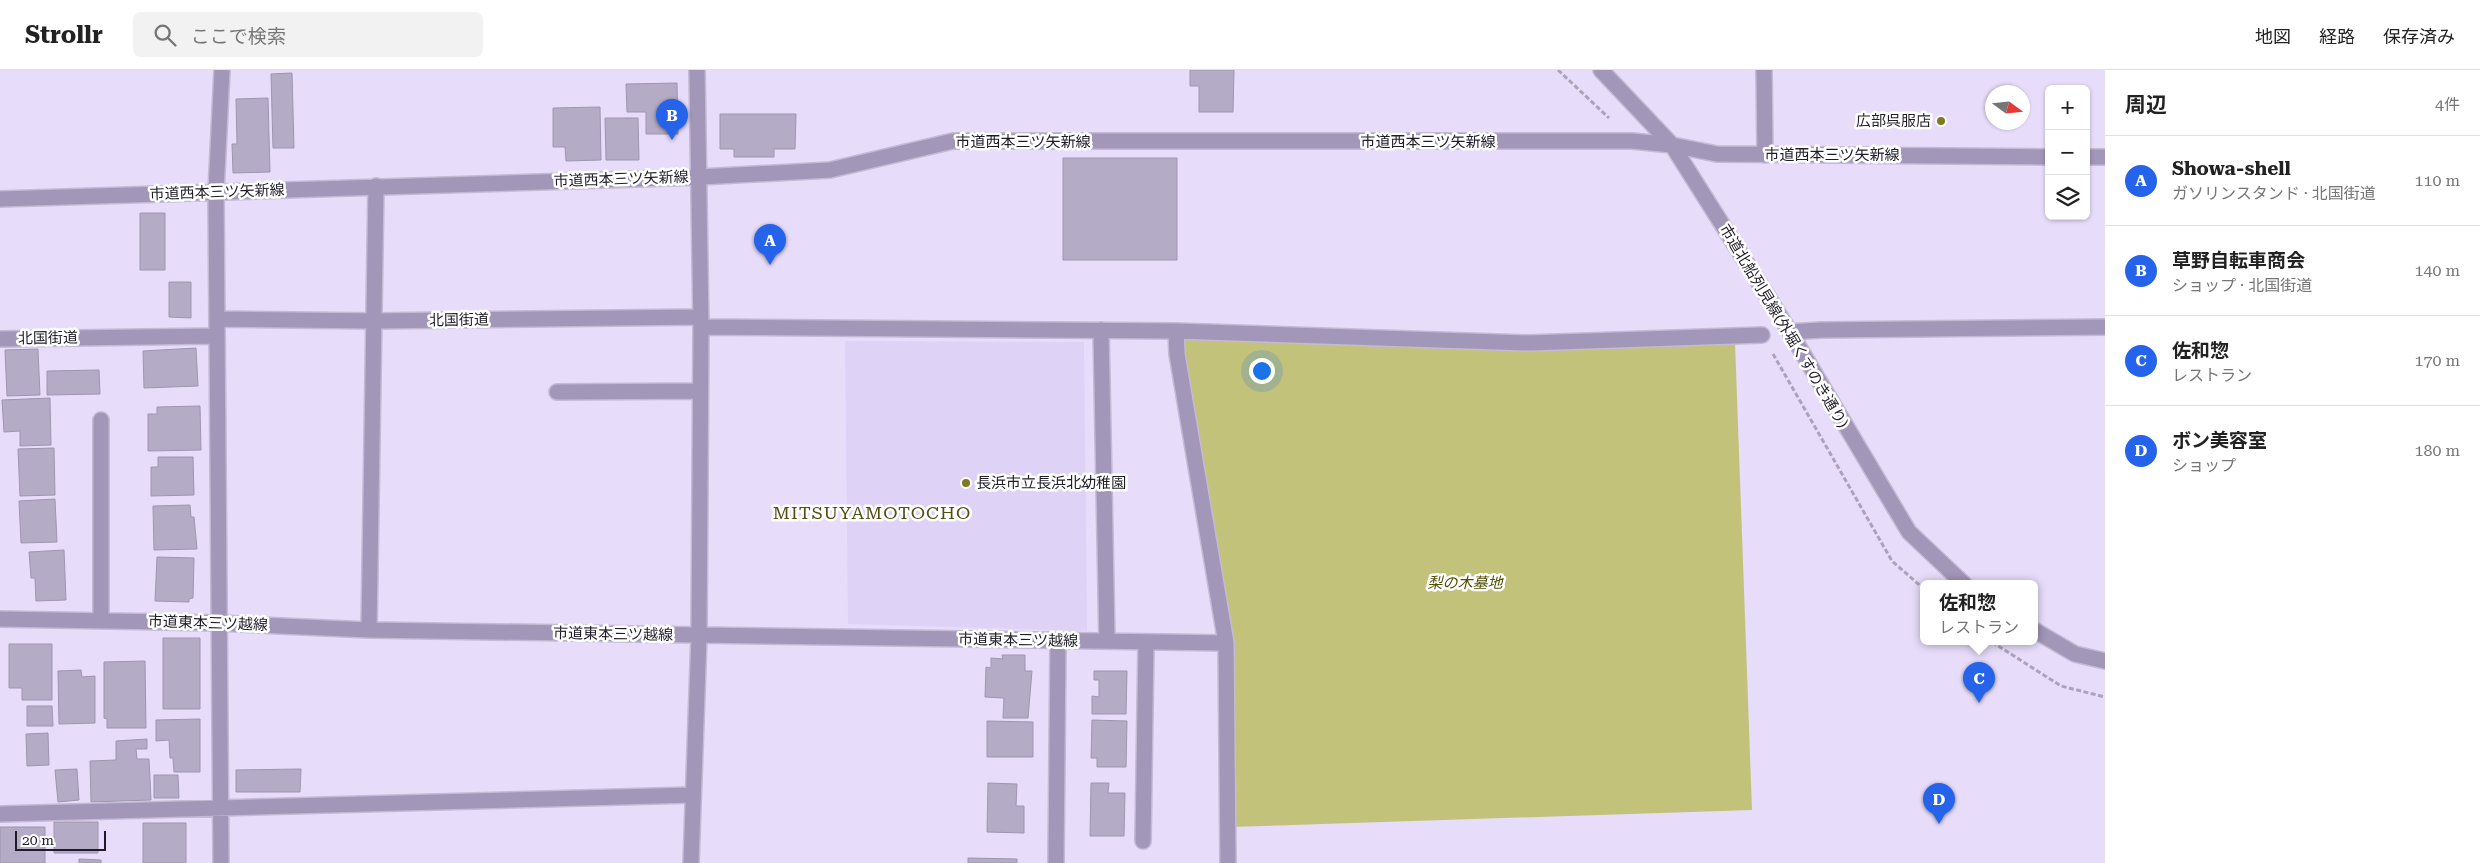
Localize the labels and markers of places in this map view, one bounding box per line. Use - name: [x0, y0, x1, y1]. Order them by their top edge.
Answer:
- pin: B: [656, 99, 688, 140]
- place label: 広部呉服店: [1856, 112, 1931, 130]
- marker: 広部呉服店: [1935, 115, 1947, 127]
- pin: A: [754, 224, 786, 265]
- place label: 長浜市立長浜北幼稚園: [976, 474, 1126, 492]
- marker: 長浜市立長浜北幼稚園: [960, 477, 972, 489]
- pin: C: [1963, 662, 1995, 703]
- pin: D: [1923, 783, 1955, 824]

